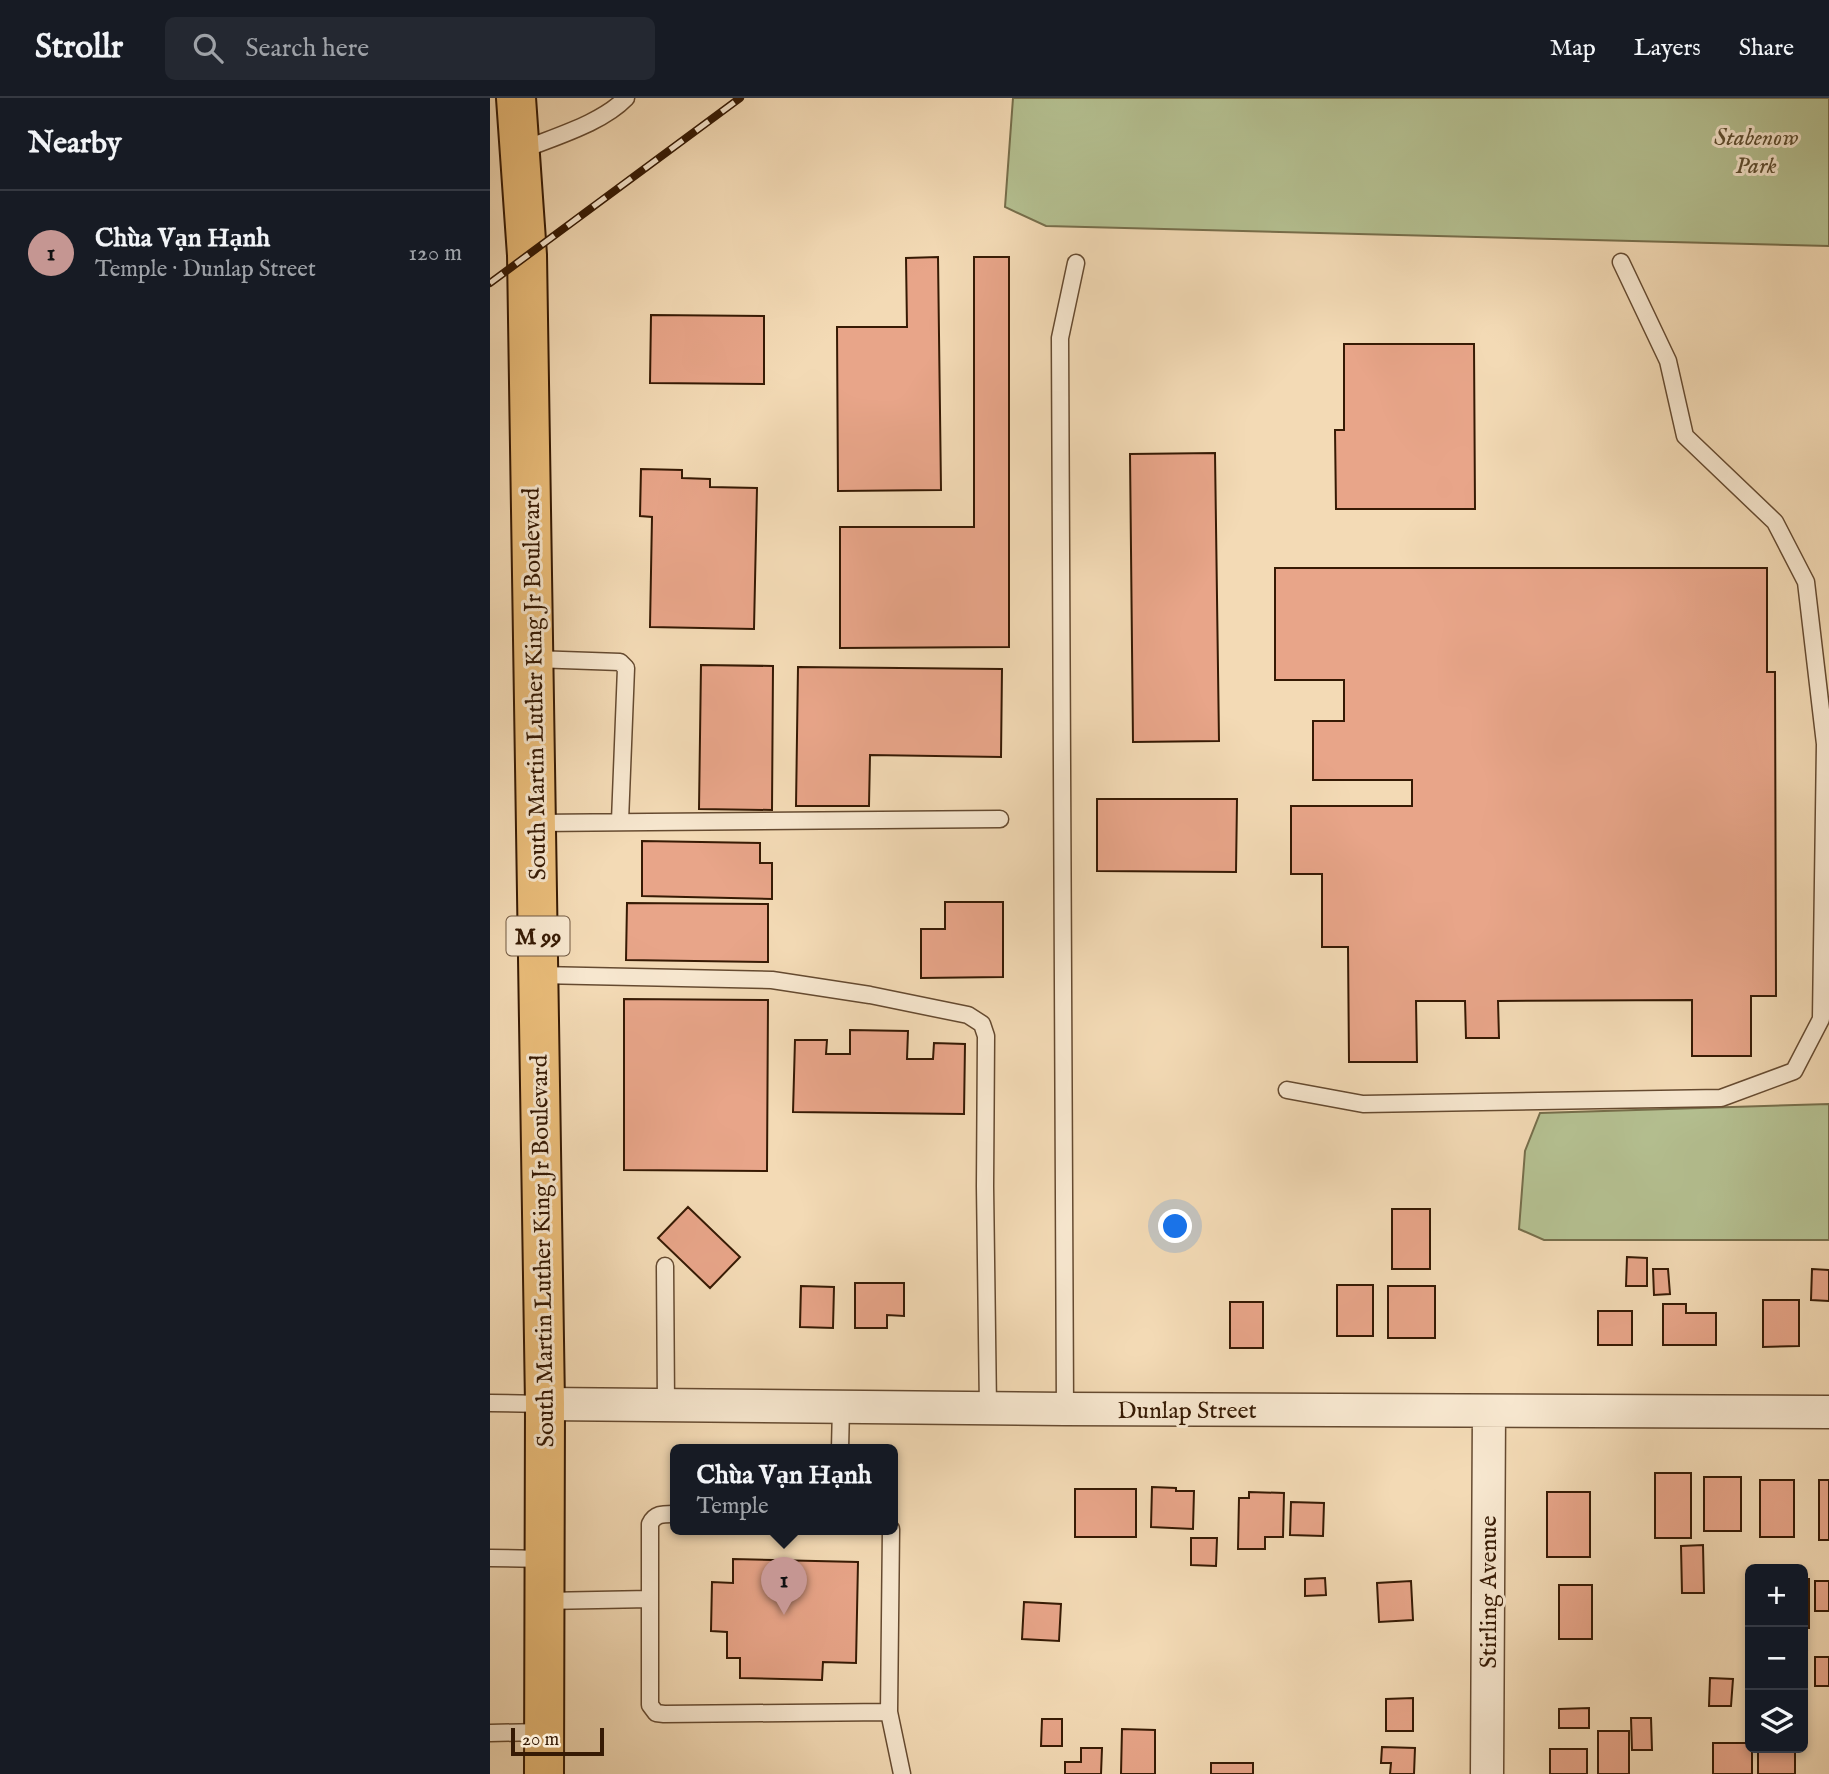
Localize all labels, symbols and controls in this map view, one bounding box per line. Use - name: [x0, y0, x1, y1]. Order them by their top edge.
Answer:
- search box: [165, 17, 655, 80]
- text: Strollr: [35, 27, 123, 69]
- icon: search: [189, 29, 227, 67]
- text: Search here: [245, 32, 369, 65]
- text: Map: [1550, 33, 1596, 64]
- text: Layers: [1634, 33, 1701, 64]
- text: Share: [1739, 33, 1794, 64]
- park label: Stabenow Park: [1714, 123, 1799, 182]
- text: Nearby: [28, 125, 121, 163]
- text: Chùa Vạn Hạnh: [95, 222, 270, 255]
- text: 1: [47, 239, 55, 268]
- text: 120 m: [409, 239, 462, 268]
- text: Temple · Dunlap Street: [95, 255, 316, 284]
- street label: South Martin Luther King Jr Boulevard: [517, 487, 554, 881]
- road number: M 99: [506, 916, 570, 956]
- street label: South Martin Luther King Jr Boulevard: [525, 1054, 562, 1448]
- your location: [1158, 1209, 1192, 1243]
- street label: Dunlap Street: [1117, 1396, 1257, 1427]
- popup: [670, 1444, 898, 1535]
- text: Chùa Vạn Hạnh: [696, 1459, 872, 1492]
- text: Temple: [696, 1492, 769, 1521]
- street label: Stirling Avenue: [1474, 1515, 1505, 1669]
- pin: 1: [761, 1557, 807, 1615]
- map controls: [1745, 1564, 1808, 1753]
- button: +: [1745, 1564, 1808, 1627]
- button: −: [1745, 1627, 1808, 1690]
- button: layers: [1745, 1690, 1808, 1753]
- scale bar: [511, 1725, 604, 1757]
- text: 20 m: [522, 1728, 559, 1752]

